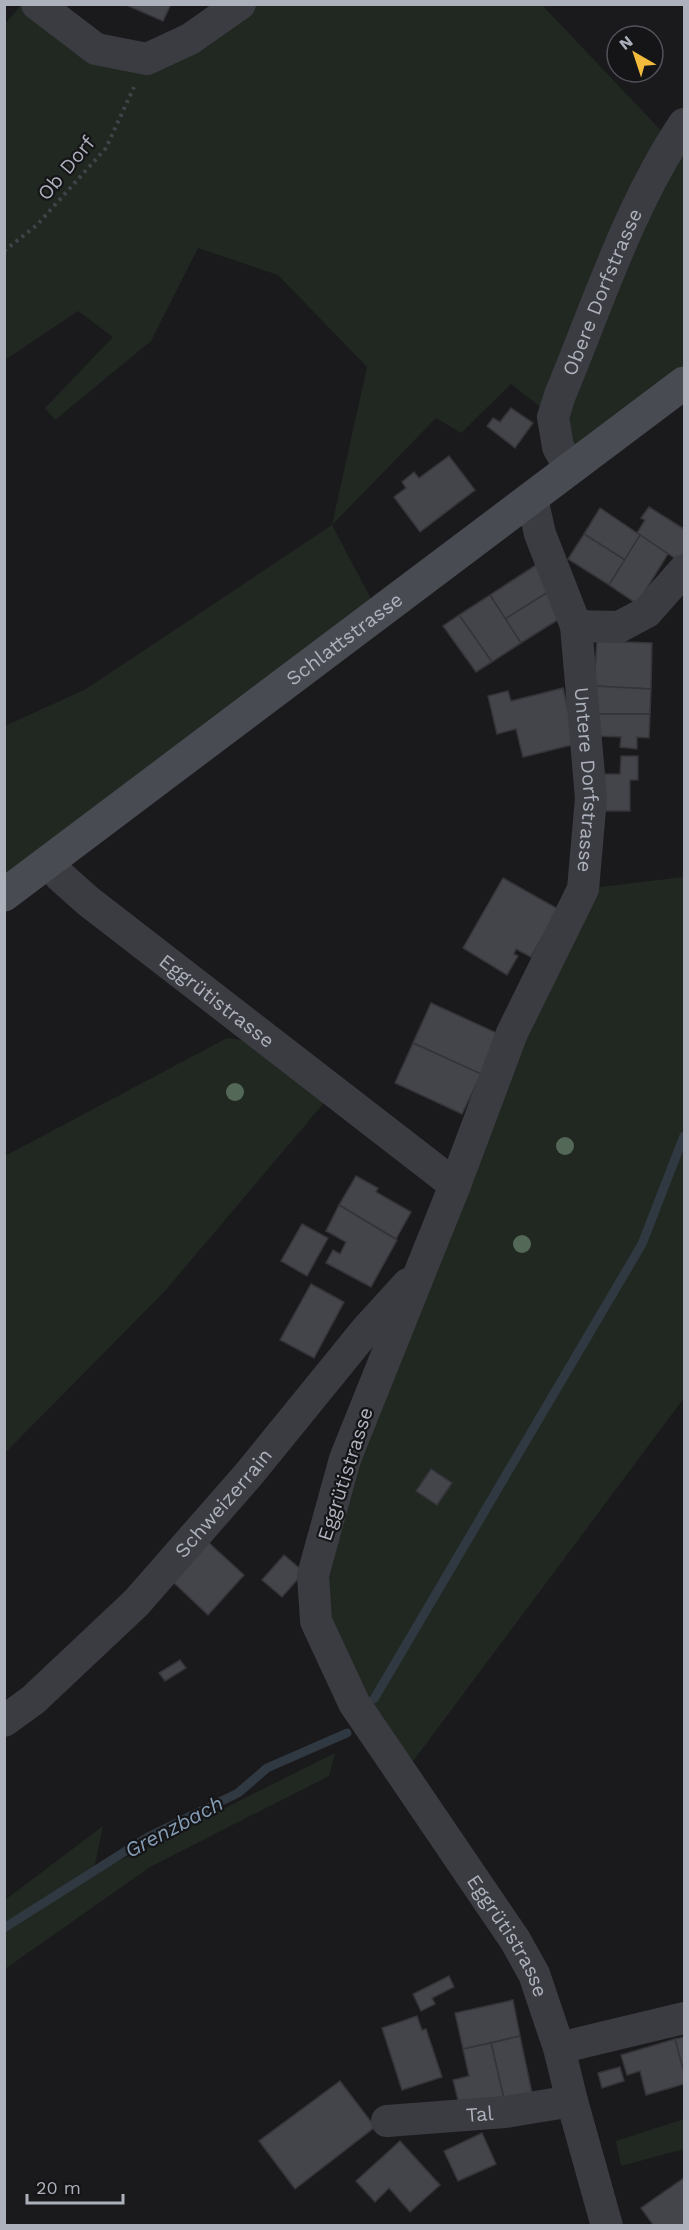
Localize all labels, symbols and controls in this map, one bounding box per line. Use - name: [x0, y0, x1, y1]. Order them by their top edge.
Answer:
- north arrow: [605, 24, 665, 84]
- text: N: [615, 32, 636, 54]
- street label: Ob Dorf: [32, 131, 100, 205]
- street label: Obere Dorfstrasse: [557, 204, 647, 379]
- street label: Schlattstrasse: [281, 587, 407, 690]
- street label: Untere Dorfstrasse: [569, 686, 603, 873]
- street label: Eggrütistrasse: [154, 949, 279, 1053]
- street label: Eggrütistrasse: [312, 1404, 378, 1544]
- street label: Schweizerrain: [169, 1443, 277, 1563]
- water label: Grenzbach: [120, 1790, 227, 1863]
- street label: Eggrütistrasse: [462, 1870, 553, 2000]
- street label: Tal: [465, 2101, 494, 2127]
- scale bar: [27, 2167, 123, 2205]
- text: 20 m: [36, 2177, 81, 2198]

